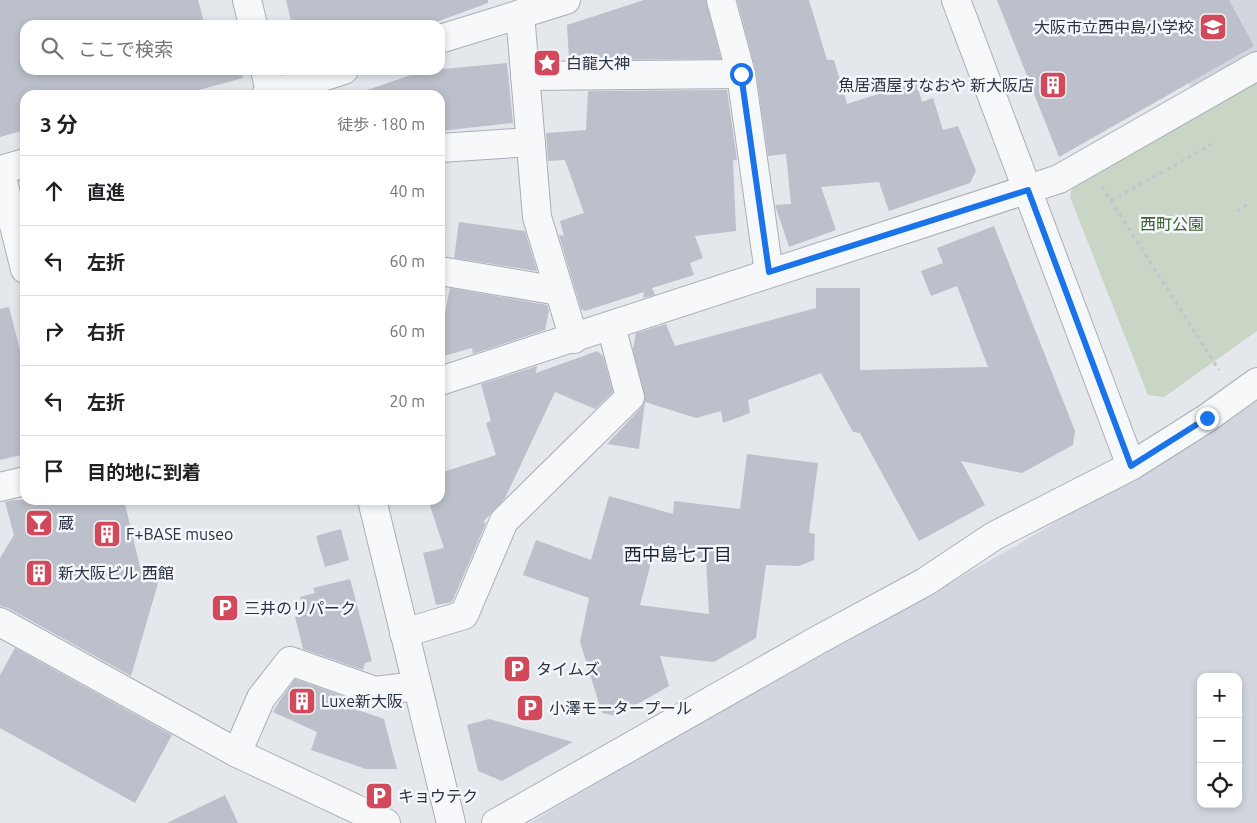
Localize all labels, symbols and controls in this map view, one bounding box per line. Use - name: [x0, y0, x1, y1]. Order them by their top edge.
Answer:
- school or university icon: 大阪市立西中島小学校: [1198, 12, 1228, 42]
- place label: 大阪市立西中島小学校: [1034, 18, 1194, 36]
- search box: [20, 20, 445, 75]
- icon: search: [38, 34, 66, 62]
- text: ここで検索: [78, 38, 173, 60]
- place icon: 白龍大神: [532, 48, 562, 78]
- place label: 白龍大神: [566, 54, 630, 72]
- route start: [730, 63, 753, 86]
- building icon: 魚居酒屋すなおや 新大阪店: [1038, 70, 1068, 100]
- place label: 魚居酒屋すなおや 新大阪店: [838, 76, 1034, 94]
- text: 3 分: [40, 112, 78, 136]
- text: 徒歩 · 180 m: [337, 115, 425, 133]
- icon: ahead: [40, 177, 68, 205]
- text: 直進: [87, 181, 125, 203]
- text: 40 m: [389, 182, 425, 200]
- park label: 西町公園: [1140, 215, 1204, 233]
- icon: left: [40, 247, 68, 275]
- text: 左折: [87, 251, 125, 273]
- text: 60 m: [389, 252, 425, 270]
- icon: right: [40, 317, 68, 345]
- text: 右折: [87, 321, 125, 343]
- text: 60 m: [389, 322, 425, 340]
- icon: left: [40, 387, 68, 415]
- text: 左折: [87, 391, 125, 413]
- text: 20 m: [389, 392, 425, 410]
- route end: [1196, 407, 1219, 430]
- icon: arrive: [40, 457, 68, 485]
- text: 目的地に到着: [87, 461, 201, 483]
- bar icon: 蔵: [24, 508, 54, 538]
- place label: 蔵: [58, 514, 74, 532]
- building icon: F+BASE museo: [92, 519, 122, 549]
- place label: F+BASE museo: [126, 525, 233, 543]
- district label: 西中島七丁目: [624, 544, 732, 564]
- building icon: 新大阪ビル 西館: [24, 558, 54, 588]
- place label: 新大阪ビル 西館: [58, 564, 174, 582]
- parking icon: 三井のリパーク: [210, 593, 240, 623]
- place label: 三井のリパーク: [244, 599, 356, 617]
- parking icon: タイムズ: [502, 654, 532, 684]
- place label: タイムズ: [536, 660, 600, 678]
- map controls: [1197, 673, 1242, 808]
- button: +: [1197, 673, 1242, 718]
- building icon: Luxe新大阪: [287, 686, 317, 716]
- place label: Luxe新大阪: [321, 692, 403, 710]
- parking icon: 小澤モータープール: [515, 693, 545, 723]
- place label: 小澤モータープール: [549, 699, 692, 717]
- button: −: [1197, 718, 1242, 763]
- button: locate: [1197, 763, 1242, 808]
- parking icon: キョウテク: [364, 781, 394, 811]
- place label: キョウテク: [398, 787, 478, 805]

